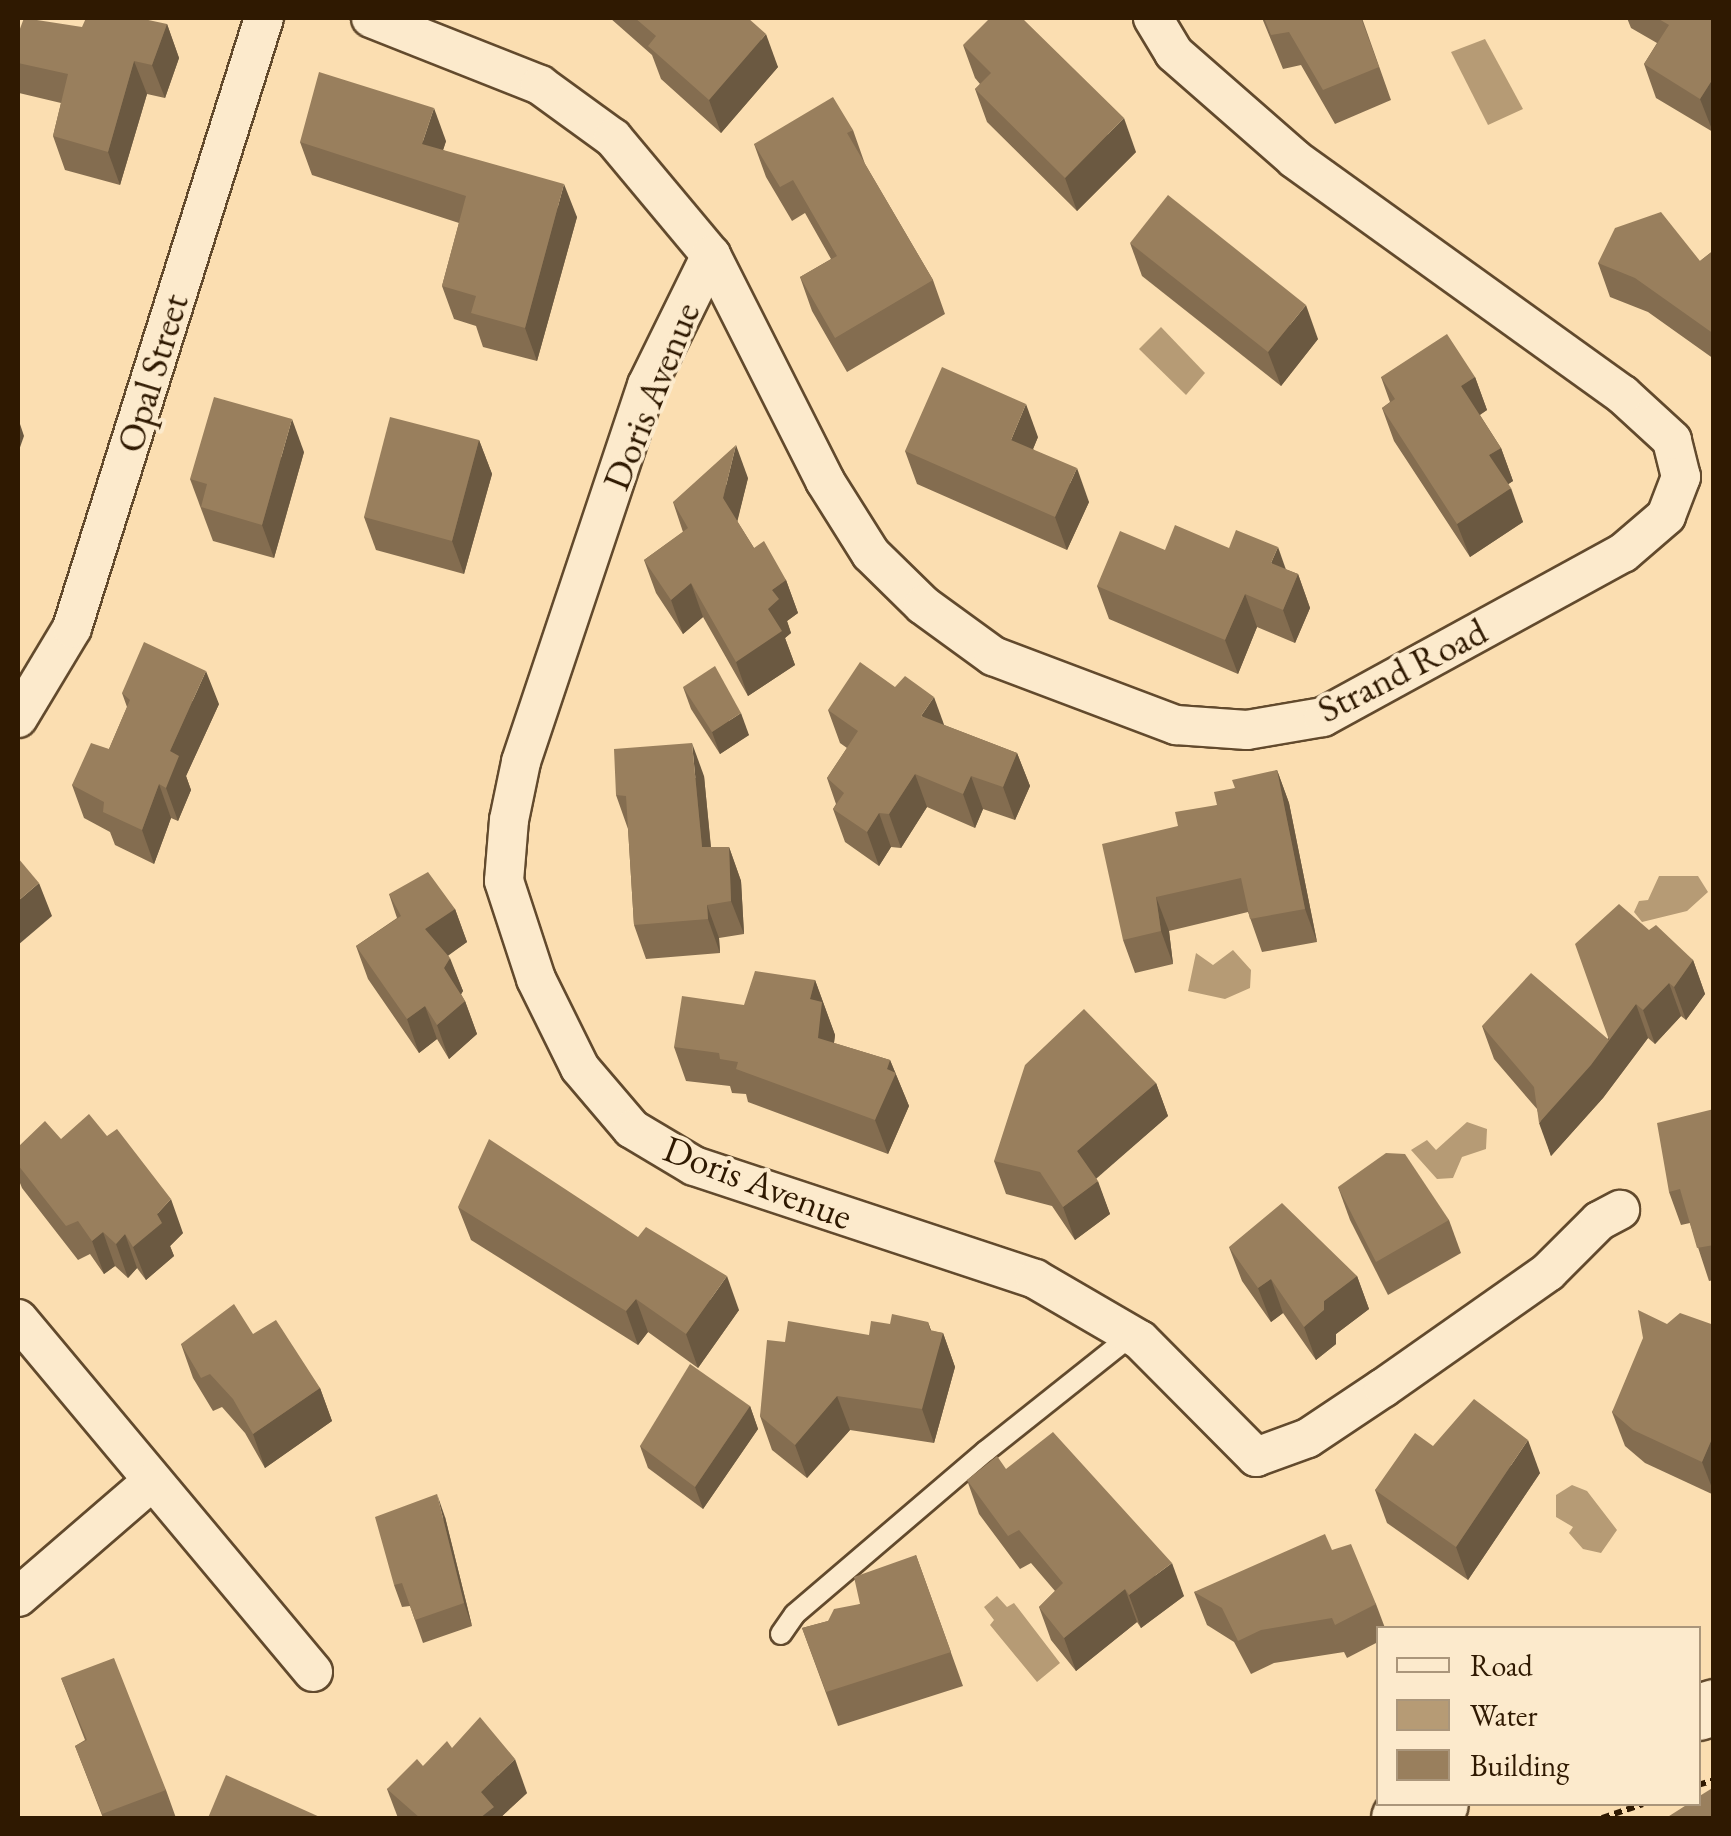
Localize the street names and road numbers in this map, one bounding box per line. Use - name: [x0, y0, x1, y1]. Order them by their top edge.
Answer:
- street label: Opal Street: [106, 288, 198, 458]
- street label: Doris Avenue: [593, 295, 709, 497]
- street label: Strand Road: [1310, 608, 1494, 732]
- street label: Doris Avenue: [657, 1125, 859, 1239]

